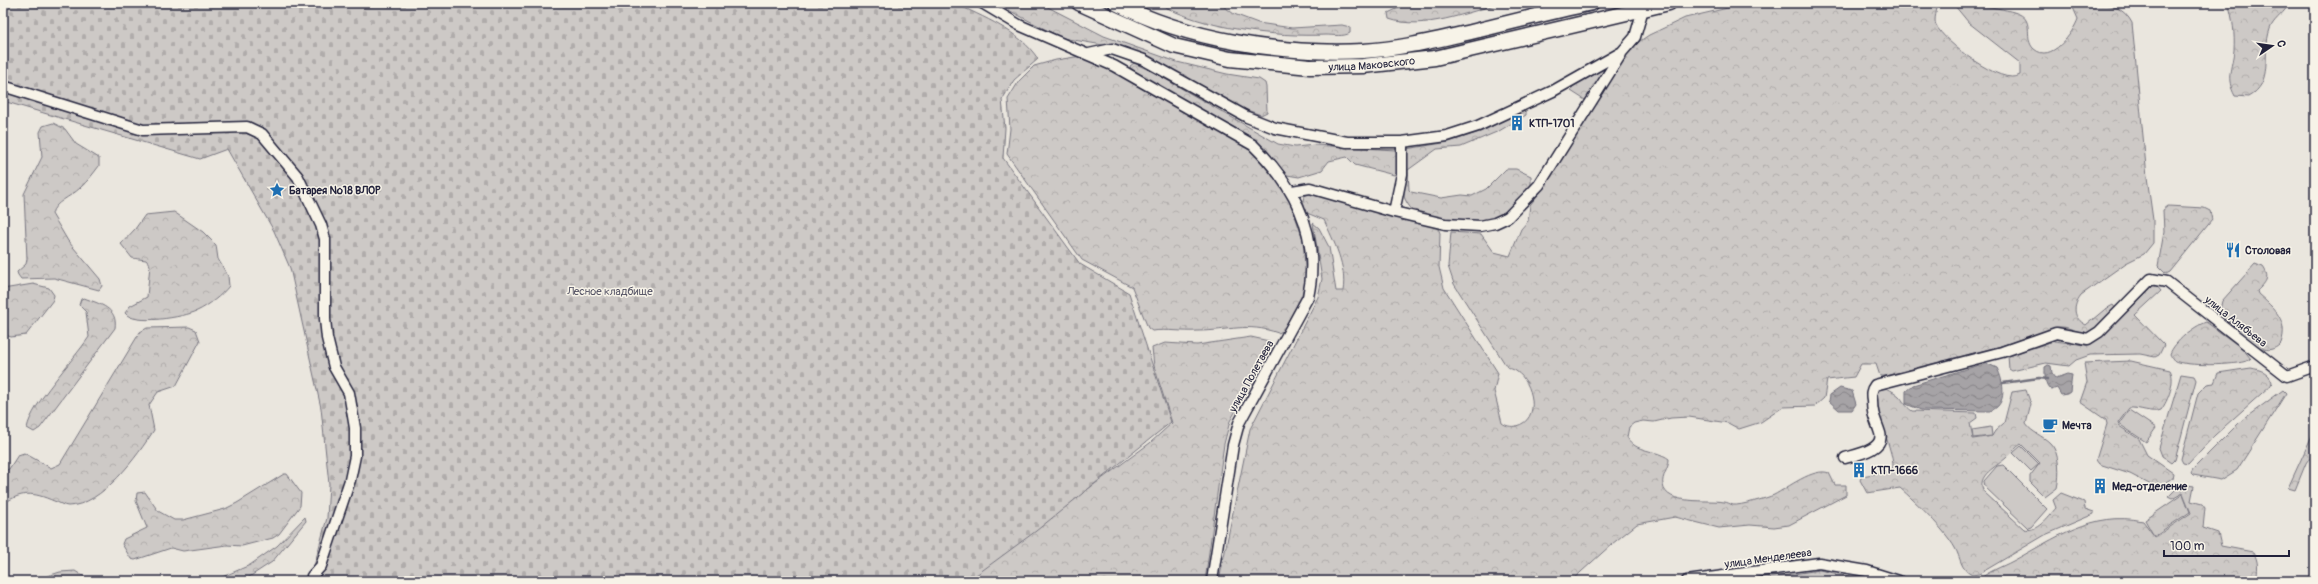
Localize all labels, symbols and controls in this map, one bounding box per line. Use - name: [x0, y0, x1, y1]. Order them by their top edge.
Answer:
- north arrow: [2252, 26, 2292, 66]
- text: С: [2274, 39, 2288, 49]
- street label: улица Маковского: [1327, 54, 1416, 74]
- building icon: КТП-1701: [1508, 114, 1526, 132]
- place label: КТП-1701: [1529, 117, 1575, 130]
- place icon: Батарея №18 ВЛОР: [268, 181, 286, 199]
- place label: Батарея №18 ВЛОР: [289, 184, 381, 197]
- restaurant icon: Столовая: [2224, 241, 2242, 259]
- place label: Столовая: [2245, 244, 2291, 257]
- park label: Лесное кладбище: [566, 285, 653, 298]
- street label: улица Алябьева: [2201, 293, 2269, 350]
- street label: улица Полетаева: [1226, 338, 1277, 415]
- cafe icon: Мечта: [2041, 416, 2059, 434]
- place label: Мечта: [2062, 419, 2092, 432]
- building icon: КТП-1666: [1850, 461, 1868, 479]
- place label: КТП-1666: [1871, 464, 1919, 477]
- building icon: Мед-отделение: [2091, 477, 2109, 495]
- place label: Мед-отделение: [2112, 480, 2188, 493]
- scale bar: [2164, 532, 2289, 558]
- text: 100 m: [2170, 539, 2205, 554]
- street label: улица Менделеева: [1723, 546, 1812, 571]

